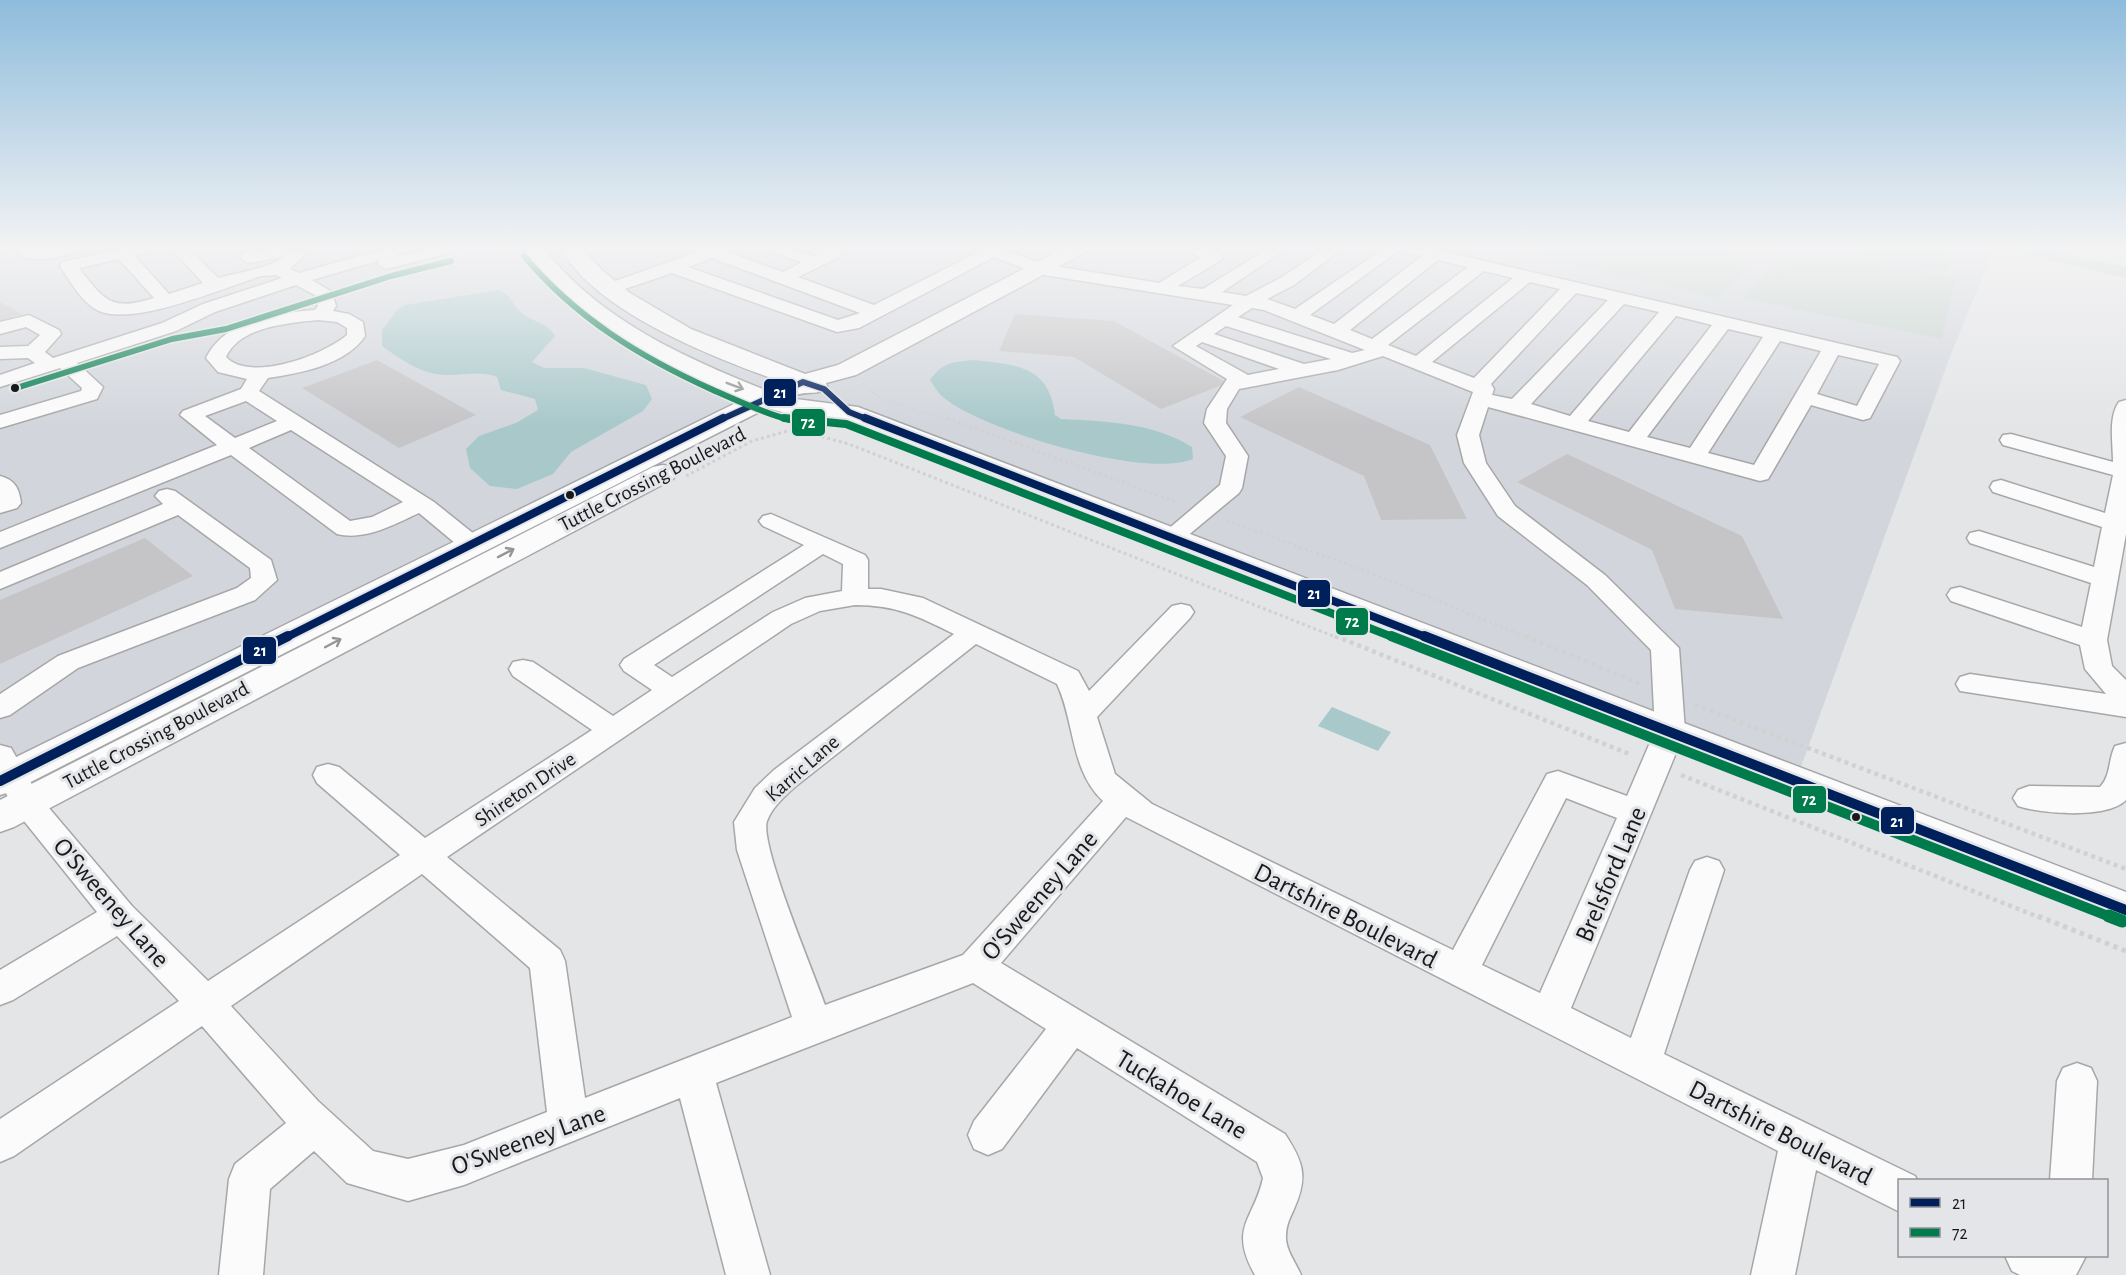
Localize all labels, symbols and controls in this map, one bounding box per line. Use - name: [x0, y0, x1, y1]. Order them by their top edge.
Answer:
- line badge: 21: [763, 378, 797, 407]
- one-way arrow: [725, 381, 744, 392]
- unlabelled marker: [9, 382, 21, 394]
- text: 21: [773, 385, 787, 401]
- line badge: 72: [791, 408, 826, 437]
- text: 72: [801, 415, 816, 431]
- street label: Tuttle Crossing Boulevard: [555, 423, 749, 536]
- unlabelled marker: [564, 489, 576, 501]
- one-way arrow: [497, 547, 515, 558]
- line badge: 21: [1297, 579, 1331, 608]
- text: 21: [1307, 586, 1321, 602]
- line badge: 72: [1335, 607, 1369, 636]
- text: 72: [1345, 614, 1360, 630]
- line badge: 21: [242, 636, 277, 665]
- one-way arrow: [324, 636, 342, 648]
- text: 21: [253, 643, 267, 659]
- street label: Tuttle Crossing Boulevard: [60, 678, 252, 793]
- street label: Karric Lane: [762, 731, 843, 806]
- street label: Shireton Drive: [471, 748, 580, 831]
- line badge: 72: [1792, 785, 1827, 814]
- text: 72: [1802, 792, 1817, 808]
- street label: Brelsford Lane: [1571, 803, 1651, 946]
- line badge: 21: [1880, 806, 1915, 835]
- unlabelled marker: [1850, 811, 1862, 823]
- text: 21: [1890, 814, 1904, 830]
- street label: O'Sweeney Lane: [977, 826, 1103, 965]
- street label: O'Sweeney Lane: [48, 833, 174, 972]
- street label: Dartshire Boulevard: [1250, 859, 1441, 973]
- street label: Tuckahoe Lane: [1111, 1046, 1252, 1144]
- street label: Dartshire Boulevard: [1685, 1076, 1876, 1190]
- street label: O'Sweeney Lane: [448, 1100, 609, 1180]
- legend: [1898, 1179, 2108, 1257]
- text: 21: [1952, 1195, 1966, 1213]
- text: 72: [1952, 1225, 1968, 1243]

